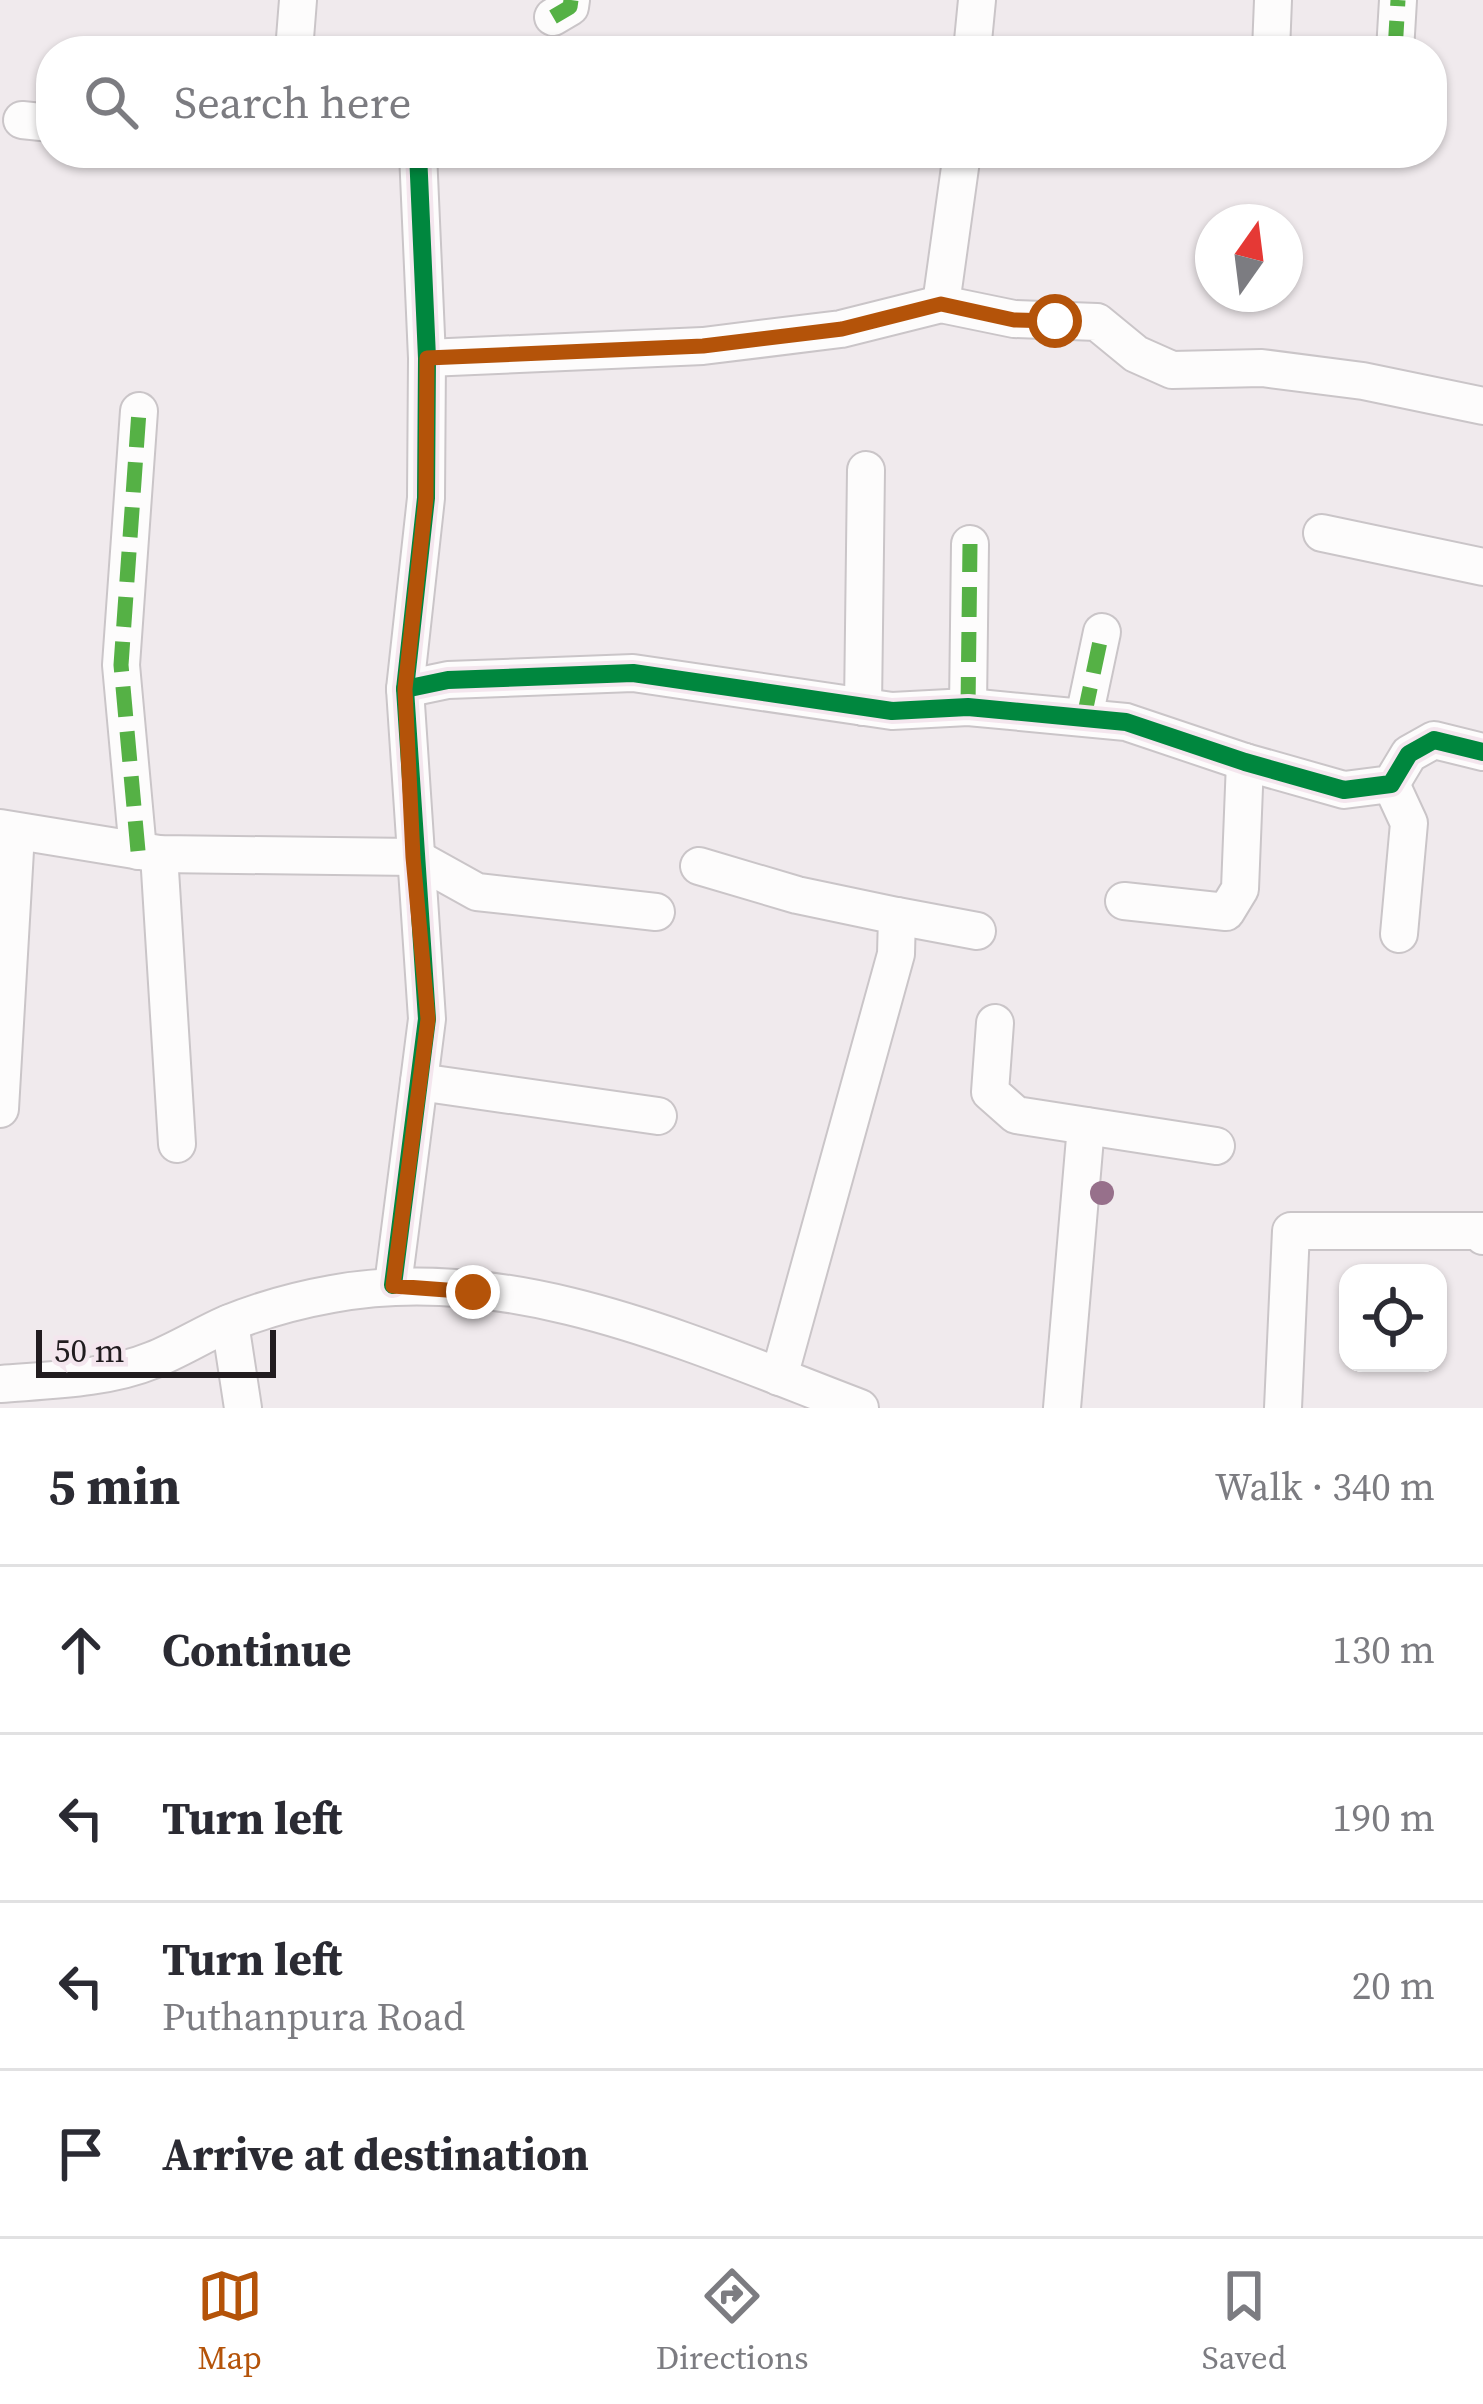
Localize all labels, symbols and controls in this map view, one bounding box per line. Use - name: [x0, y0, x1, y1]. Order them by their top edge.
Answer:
- search box: [36, 36, 1447, 168]
- icon: search: [78, 69, 144, 135]
- text: Search here: [174, 71, 411, 133]
- north arrow: [1195, 204, 1303, 312]
- route start: [1028, 294, 1082, 348]
- map controls: [1339, 1264, 1447, 1372]
- button: locate: [1339, 1264, 1447, 1372]
- route end: [446, 1265, 500, 1319]
- scale bar: [36, 1324, 276, 1377]
- text: 50 m: [54, 1328, 124, 1373]
- text: 5 min: [48, 1451, 180, 1521]
- text: Walk · 340 m: [1215, 1460, 1435, 1513]
- icon: ahead: [48, 1617, 114, 1683]
- text: Continue: [162, 1619, 351, 1681]
- text: 130 m: [1332, 1623, 1435, 1676]
- icon: left: [48, 1785, 114, 1851]
- text: Turn left: [162, 1787, 342, 1849]
- text: 190 m: [1332, 1791, 1435, 1844]
- text: Turn left: [162, 1928, 342, 1990]
- icon: left: [48, 1953, 114, 2019]
- text: 20 m: [1352, 1959, 1435, 2012]
- text: Puthanpura Road: [162, 1990, 465, 2043]
- icon: arrive: [48, 2121, 114, 2187]
- text: Arrive at destination: [162, 2123, 589, 2185]
- tab: Map: [197, 2263, 263, 2380]
- tab: Directions: [656, 2263, 809, 2380]
- tab: Saved: [1202, 2263, 1286, 2380]

